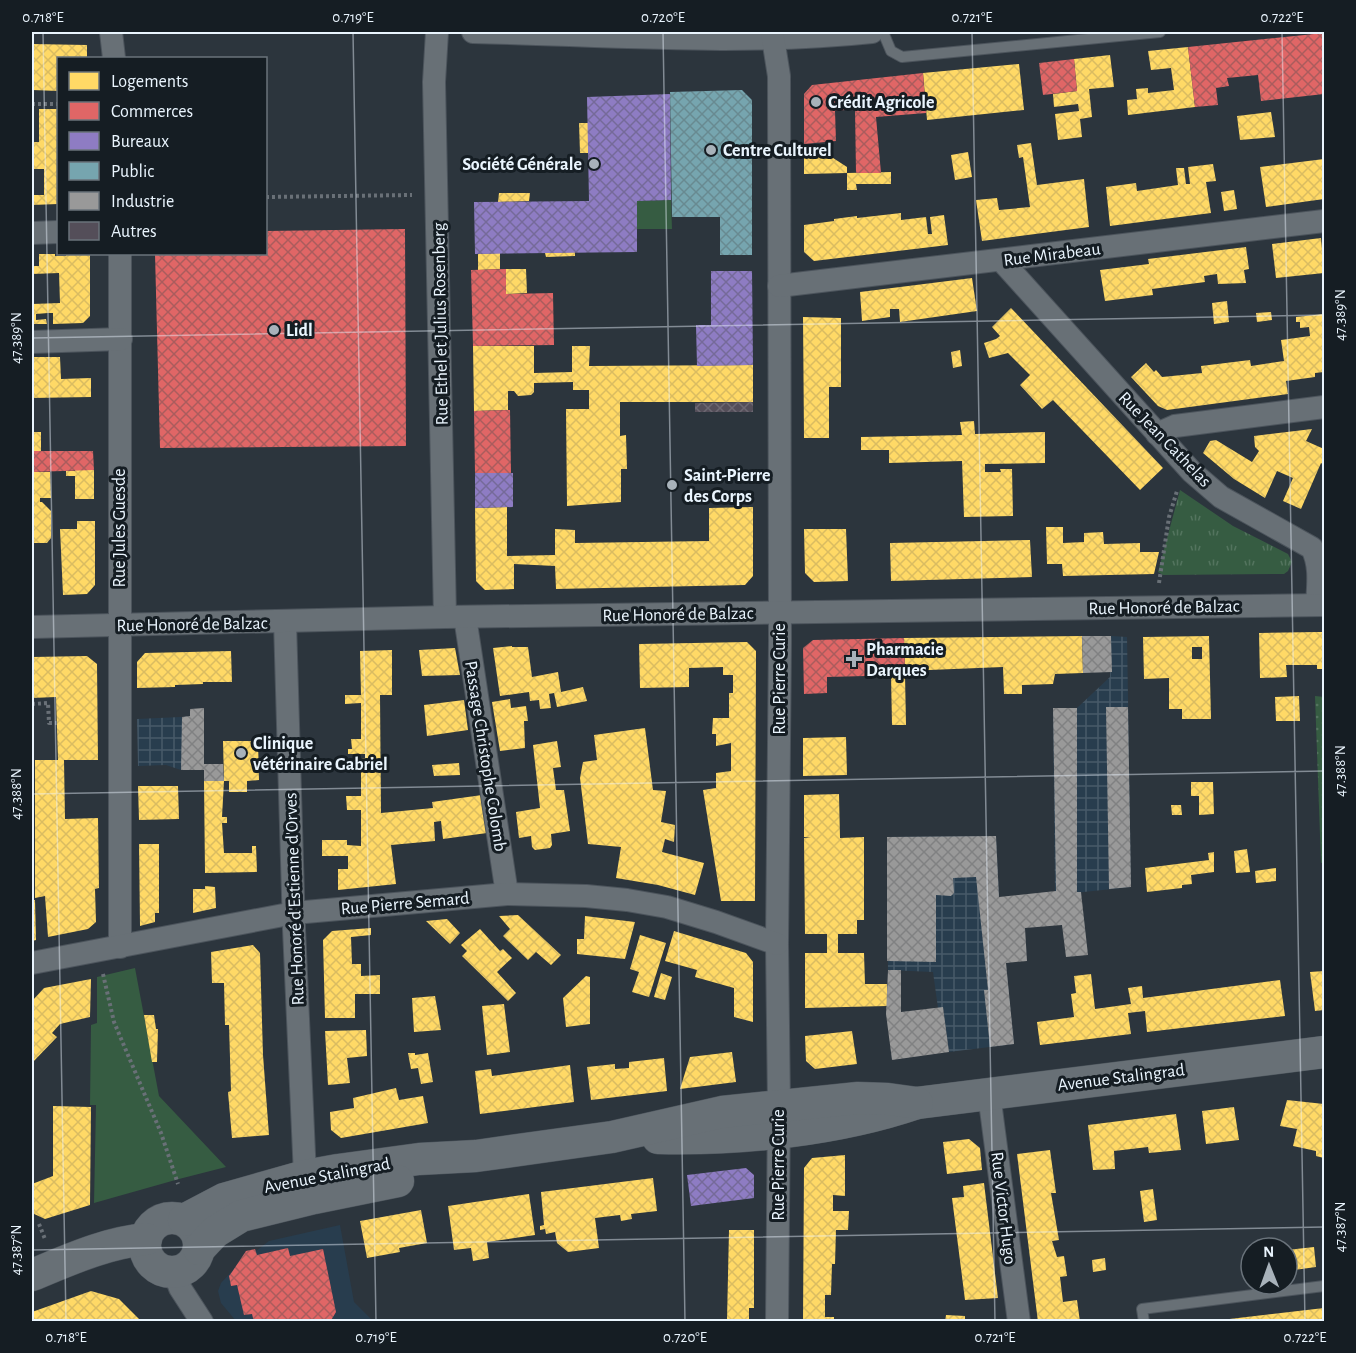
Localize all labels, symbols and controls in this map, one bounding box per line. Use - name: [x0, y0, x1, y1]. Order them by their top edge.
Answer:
- text: 0.718°E: [22, 10, 64, 25]
- text: 0.719°E: [332, 10, 374, 25]
- text: 0.720°E: [641, 10, 685, 25]
- text: 0.721°E: [951, 10, 993, 25]
- text: 0.722°E: [1261, 10, 1303, 25]
- legend: [57, 57, 267, 255]
- text: Logements: [111, 73, 189, 91]
- place label: Crédit Agricole: [828, 94, 935, 112]
- marker: Crédit Agricole: [809, 95, 823, 109]
- text: Commerces: [111, 103, 193, 121]
- text: Bureaux: [111, 133, 169, 151]
- place label: Centre Culturel: [723, 142, 832, 160]
- marker: Centre Culturel: [704, 143, 718, 157]
- place label: Société Générale: [462, 156, 582, 174]
- marker: Société Générale: [587, 157, 601, 171]
- text: Public: [111, 163, 154, 181]
- text: Industrie: [111, 193, 174, 211]
- street label: Rue Ethel et Julius Rosenberg: [430, 222, 452, 426]
- text: Autres: [111, 223, 157, 241]
- street label: Rue Mirabeau: [1003, 240, 1102, 270]
- text: 47.389°N: [1333, 289, 1348, 341]
- text: 47.389°N: [9, 312, 24, 364]
- place label: Lidl: [286, 322, 313, 340]
- marker: Lidl: [267, 323, 281, 337]
- street label: Rue Jean Cathelas: [1115, 389, 1214, 491]
- place label: Saint-Pierre des Corps: [684, 467, 771, 506]
- street label: Rue Jules Guesde: [111, 468, 129, 588]
- marker: Saint-Pierre des Corps: [665, 478, 679, 492]
- street label: Rue Honoré de Balzac: [1088, 598, 1240, 618]
- street label: Rue Honoré de Balzac: [602, 605, 754, 625]
- street label: Rue Honoré de Balzac: [116, 615, 268, 635]
- street label: Rue Pierre Curie: [771, 623, 789, 735]
- place label: Pharmacie Darques: [866, 641, 944, 680]
- marker: Pharmacie Darques: [847, 652, 861, 666]
- street label: Passage Christophe Colomb: [461, 659, 509, 853]
- place label: Clinique vétérinaire Gabriel: [253, 735, 388, 774]
- text: 47.388°N: [1333, 745, 1348, 797]
- marker: Clinique vétérinaire Gabriel: [234, 746, 248, 760]
- text: 47.388°N: [9, 768, 24, 820]
- street label: Rue Honoré d'Estienne d'Orves: [282, 792, 308, 1006]
- street label: Rue Pierre Semard: [340, 889, 470, 919]
- street label: Avenue Stalingrad: [1056, 1061, 1186, 1095]
- street label: Rue Pierre Curie: [770, 1109, 788, 1221]
- street label: Rue Victor Hugo: [987, 1151, 1019, 1266]
- street label: Avenue Stalingrad: [263, 1155, 392, 1197]
- text: 47.387°N: [1333, 1201, 1348, 1253]
- text: 47.387°N: [9, 1224, 24, 1276]
- north arrow: [1239, 1236, 1299, 1296]
- text: N: [1263, 1244, 1274, 1260]
- text: 0.718°E: [45, 1330, 87, 1345]
- text: 0.719°E: [355, 1330, 397, 1345]
- text: 0.720°E: [663, 1330, 707, 1345]
- text: 0.721°E: [974, 1330, 1016, 1345]
- text: 0.722°E: [1284, 1330, 1326, 1345]

